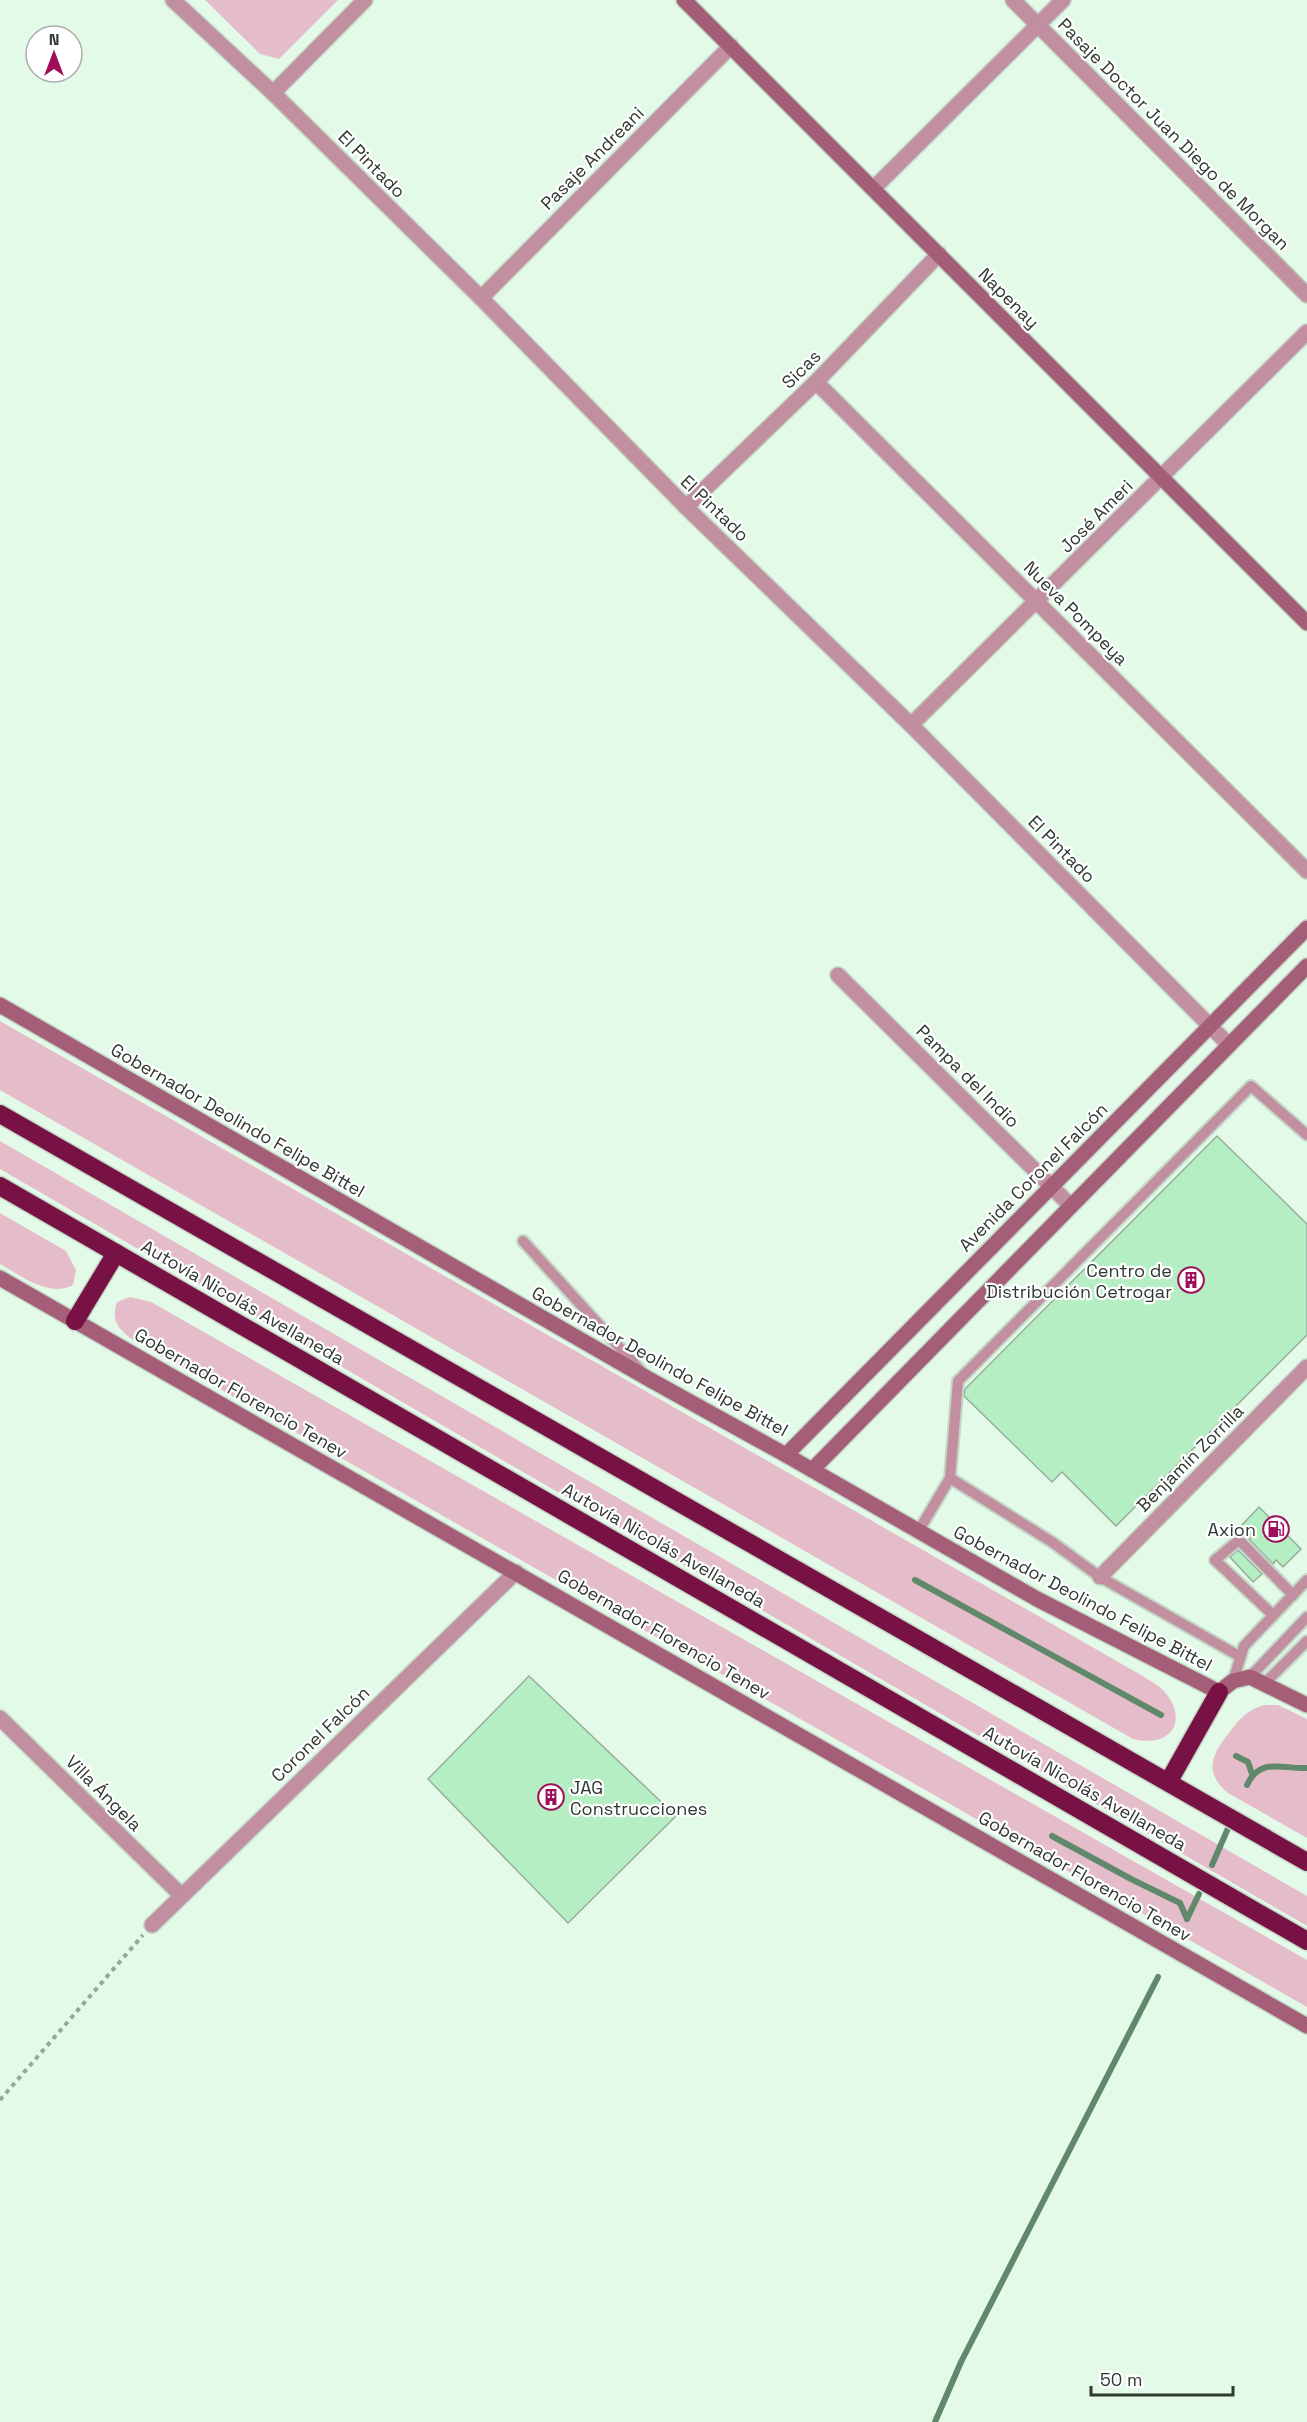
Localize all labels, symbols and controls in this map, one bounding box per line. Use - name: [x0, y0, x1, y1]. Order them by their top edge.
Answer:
- street label: Pasaje Doctor Juan Diego de Morgan: [1053, 13, 1295, 255]
- north arrow: [24, 24, 84, 84]
- text: N: [49, 29, 59, 50]
- street label: Pasaje Andreani: [535, 101, 649, 215]
- street label: El Pintado: [333, 125, 411, 203]
- street label: Napenay: [974, 263, 1044, 333]
- street label: Sicas: [777, 345, 825, 393]
- street label: El Pintado: [676, 470, 754, 546]
- street label: José Ameri: [1054, 474, 1138, 558]
- street label: Nueva Pompeya: [1019, 556, 1133, 670]
- street label: El Pintado: [1023, 810, 1101, 888]
- street label: Pampa del Indio: [911, 1019, 1025, 1133]
- street label: Gobernador Deolindo Felipe Bittel: [107, 1038, 369, 1202]
- street label: Avenida Coronel Falcón: [954, 1098, 1112, 1256]
- street label: Autovía Nicolás Avellaneda: [137, 1234, 349, 1370]
- place label: Centro de Distribución Cetrogar: [986, 1259, 1172, 1303]
- building icon: Centro de Distribución Cetrogar: [1176, 1265, 1206, 1295]
- street label: Gobernador Deolindo Felipe Bittel: [528, 1281, 792, 1441]
- street label: Gobernador Florencio Tenev: [131, 1323, 352, 1464]
- street label: Benjamín Zorrilla: [1132, 1400, 1248, 1516]
- street label: Autovía Nicolás Avellaneda: [558, 1477, 770, 1613]
- fuel station icon: Axion: [1261, 1514, 1291, 1544]
- place label: Axion: [1207, 1518, 1256, 1541]
- street label: Gobernador Deolindo Felipe Bittel: [950, 1520, 1216, 1676]
- street label: Gobernador Florencio Tenev: [554, 1564, 775, 1705]
- street label: Coronel Falcón: [266, 1681, 374, 1787]
- street label: Autovía Nicolás Avellaneda: [979, 1720, 1191, 1856]
- street label: Villa Ángela: [61, 1750, 147, 1836]
- place label: JAG Construcciones: [570, 1776, 707, 1820]
- building icon: JAG Construcciones: [536, 1782, 566, 1812]
- street label: Gobernador Florencio Tenev: [975, 1806, 1196, 1947]
- scale bar: [1091, 2359, 1234, 2397]
- text: 50 m: [1100, 2368, 1142, 2391]

